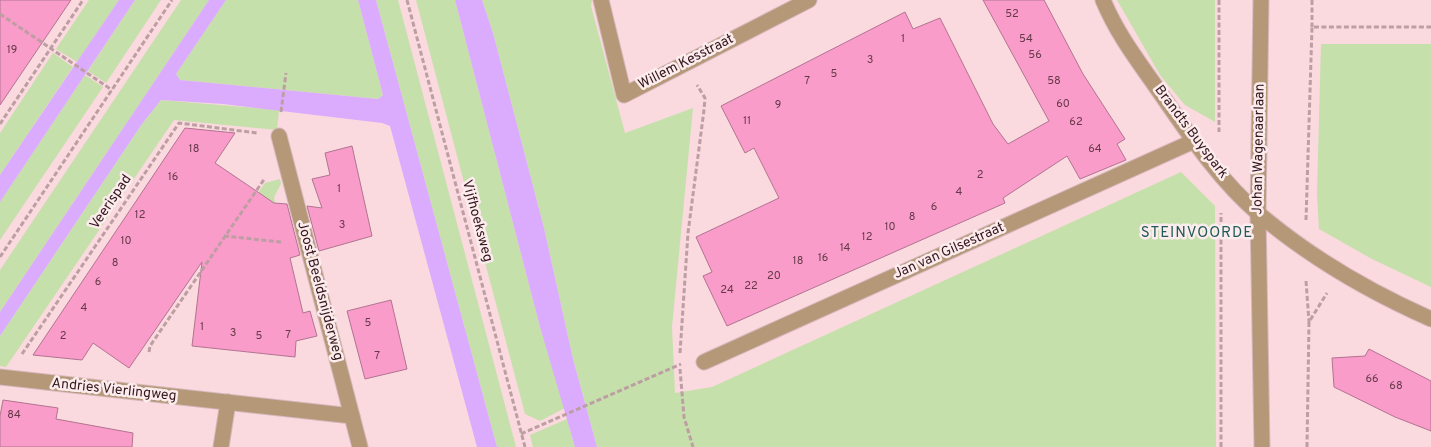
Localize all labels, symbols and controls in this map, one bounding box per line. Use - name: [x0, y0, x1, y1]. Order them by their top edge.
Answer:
- house number: 52: [1005, 7, 1019, 21]
- street label: Willem Kesstraat: [636, 31, 736, 93]
- house number: 1: [901, 32, 905, 46]
- house number: 54: [1019, 32, 1033, 46]
- house number: 19: [7, 43, 17, 57]
- house number: 56: [1028, 48, 1042, 62]
- house number: 3: [867, 53, 873, 67]
- house number: 5: [831, 67, 838, 81]
- house number: 7: [804, 74, 810, 88]
- house number: 58: [1047, 74, 1061, 88]
- street label: Brandts Buyspark: [1150, 82, 1232, 182]
- street label: Johan Wagenaarlaan: [1249, 83, 1269, 215]
- house number: 60: [1056, 97, 1070, 111]
- house number: 9: [775, 98, 781, 112]
- house number: 11: [743, 114, 751, 128]
- house number: 62: [1069, 115, 1083, 129]
- house number: 18: [189, 142, 199, 156]
- house number: 64: [1088, 142, 1102, 156]
- house number: 2: [977, 168, 983, 182]
- house number: 16: [168, 170, 178, 184]
- street label: Veerispad: [87, 171, 135, 233]
- street label: Vijfhoeksweg: [458, 178, 496, 264]
- house number: 1: [337, 182, 341, 196]
- house number: 4: [956, 185, 963, 199]
- house number: 6: [931, 200, 937, 214]
- house number: 12: [135, 208, 145, 222]
- house number: 8: [909, 210, 915, 224]
- house number: 3: [339, 218, 345, 232]
- street label: Jan van Gilsestraat: [891, 219, 1007, 283]
- street label: Joost Beeldsnijderweg: [293, 220, 347, 362]
- house number: 10: [884, 220, 896, 234]
- district label: STEINVOORDE: [1141, 224, 1253, 243]
- house number: 12: [862, 230, 872, 244]
- house number: 10: [120, 234, 132, 248]
- house number: 14: [840, 241, 851, 255]
- house number: 16: [818, 251, 828, 265]
- house number: 18: [793, 254, 803, 268]
- house number: 8: [112, 256, 118, 270]
- house number: 20: [767, 269, 781, 283]
- house number: 6: [95, 275, 101, 289]
- house number: 22: [744, 279, 758, 293]
- house number: 24: [720, 283, 734, 297]
- house number: 4: [81, 301, 88, 315]
- house number: 5: [365, 316, 372, 330]
- house number: 1: [200, 320, 204, 334]
- house number: 3: [230, 326, 236, 340]
- house number: 7: [285, 328, 291, 342]
- house number: 2: [60, 329, 66, 343]
- house number: 5: [256, 329, 263, 343]
- house number: 7: [374, 349, 380, 363]
- house number: 66: [1365, 372, 1379, 386]
- street label: Andries Vierlingweg: [51, 375, 177, 405]
- house number: 68: [1389, 379, 1403, 393]
- house number: 84: [7, 408, 21, 422]

